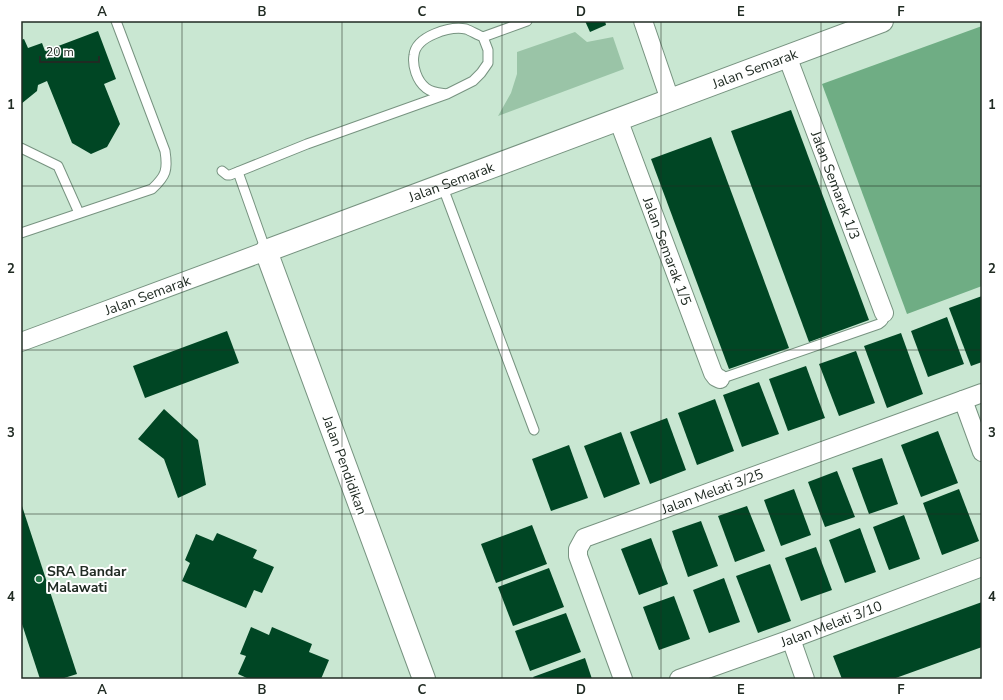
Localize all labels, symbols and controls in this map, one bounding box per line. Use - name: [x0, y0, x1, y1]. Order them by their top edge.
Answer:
- text: A: [97, 3, 107, 21]
- text: B: [258, 3, 267, 21]
- text: C: [418, 3, 427, 21]
- text: D: [576, 3, 586, 21]
- text: E: [737, 3, 745, 21]
- text: F: [897, 3, 905, 21]
- scale bar: [40, 38, 99, 64]
- text: 20 m: [46, 44, 74, 60]
- street label: Jalan Semarak: [709, 44, 801, 94]
- text: 1: [7, 96, 15, 114]
- text: 1: [988, 96, 996, 114]
- street label: Jalan Semarak 1/3: [806, 128, 864, 242]
- street label: Jalan Semarak: [405, 157, 498, 207]
- street label: Jalan Semarak 1/5: [638, 193, 696, 308]
- text: 2: [7, 260, 15, 278]
- text: 2: [988, 260, 996, 278]
- street label: Jalan Semarak: [101, 271, 194, 320]
- street label: Jalan Pendidikan: [317, 412, 371, 517]
- text: 3: [7, 424, 15, 442]
- text: 3: [988, 424, 996, 442]
- street label: Jalan Melati 3/25: [658, 464, 766, 519]
- place label: SRA Bandar Malawati: [47, 562, 127, 597]
- marker: SRA Bandar Malawati: [34, 574, 44, 584]
- text: 4: [7, 588, 15, 606]
- text: 4: [988, 588, 996, 606]
- street label: Jalan Melati 3/10: [777, 597, 885, 652]
- text: A: [97, 681, 107, 699]
- text: B: [258, 681, 267, 699]
- text: C: [418, 681, 427, 699]
- text: D: [576, 681, 586, 699]
- text: E: [737, 681, 745, 699]
- text: F: [897, 681, 905, 699]

